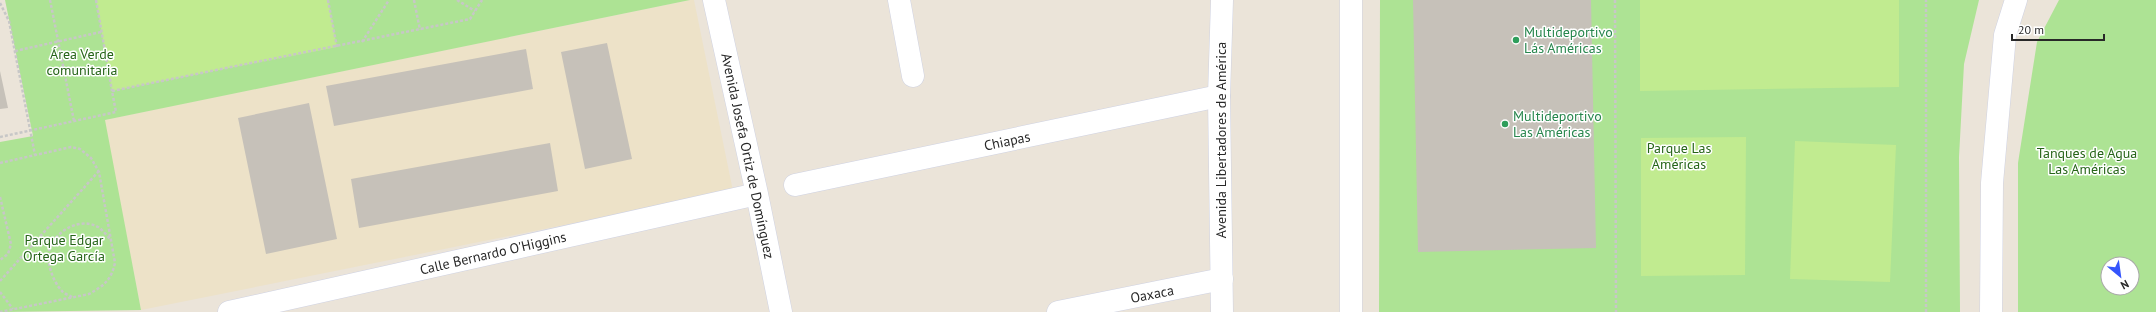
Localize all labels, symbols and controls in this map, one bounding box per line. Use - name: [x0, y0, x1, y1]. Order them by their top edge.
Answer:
- scale bar: [2012, 16, 2104, 42]
- text: 20 m: [2018, 22, 2044, 37]
- place label: Multideportivo Lás Américas: [1524, 23, 1613, 57]
- marker: Multideportivo Lás Américas: [1511, 35, 1521, 45]
- street label: Avenida Libertadores de América: [1212, 42, 1230, 238]
- park label: Área Verde comunitaria: [47, 45, 118, 79]
- street label: Avenida Josefa Ortiz de Domínguez: [717, 52, 779, 260]
- place label: Multideportivo Las Américas: [1513, 107, 1602, 141]
- marker: Multideportivo Las Américas: [1500, 119, 1510, 129]
- street label: Chiapas: [982, 127, 1032, 155]
- park label: Parque Las Américas: [1647, 139, 1711, 173]
- park label: Tanques de Agua Las Américas: [2037, 144, 2137, 178]
- street label: Calle Bernardo O'Higgins: [418, 227, 568, 279]
- park label: Parque Edgar Ortega García: [23, 231, 105, 265]
- north arrow: [2100, 256, 2140, 296]
- text: N: [2118, 277, 2131, 293]
- street label: Oaxaca: [1129, 281, 1175, 307]

